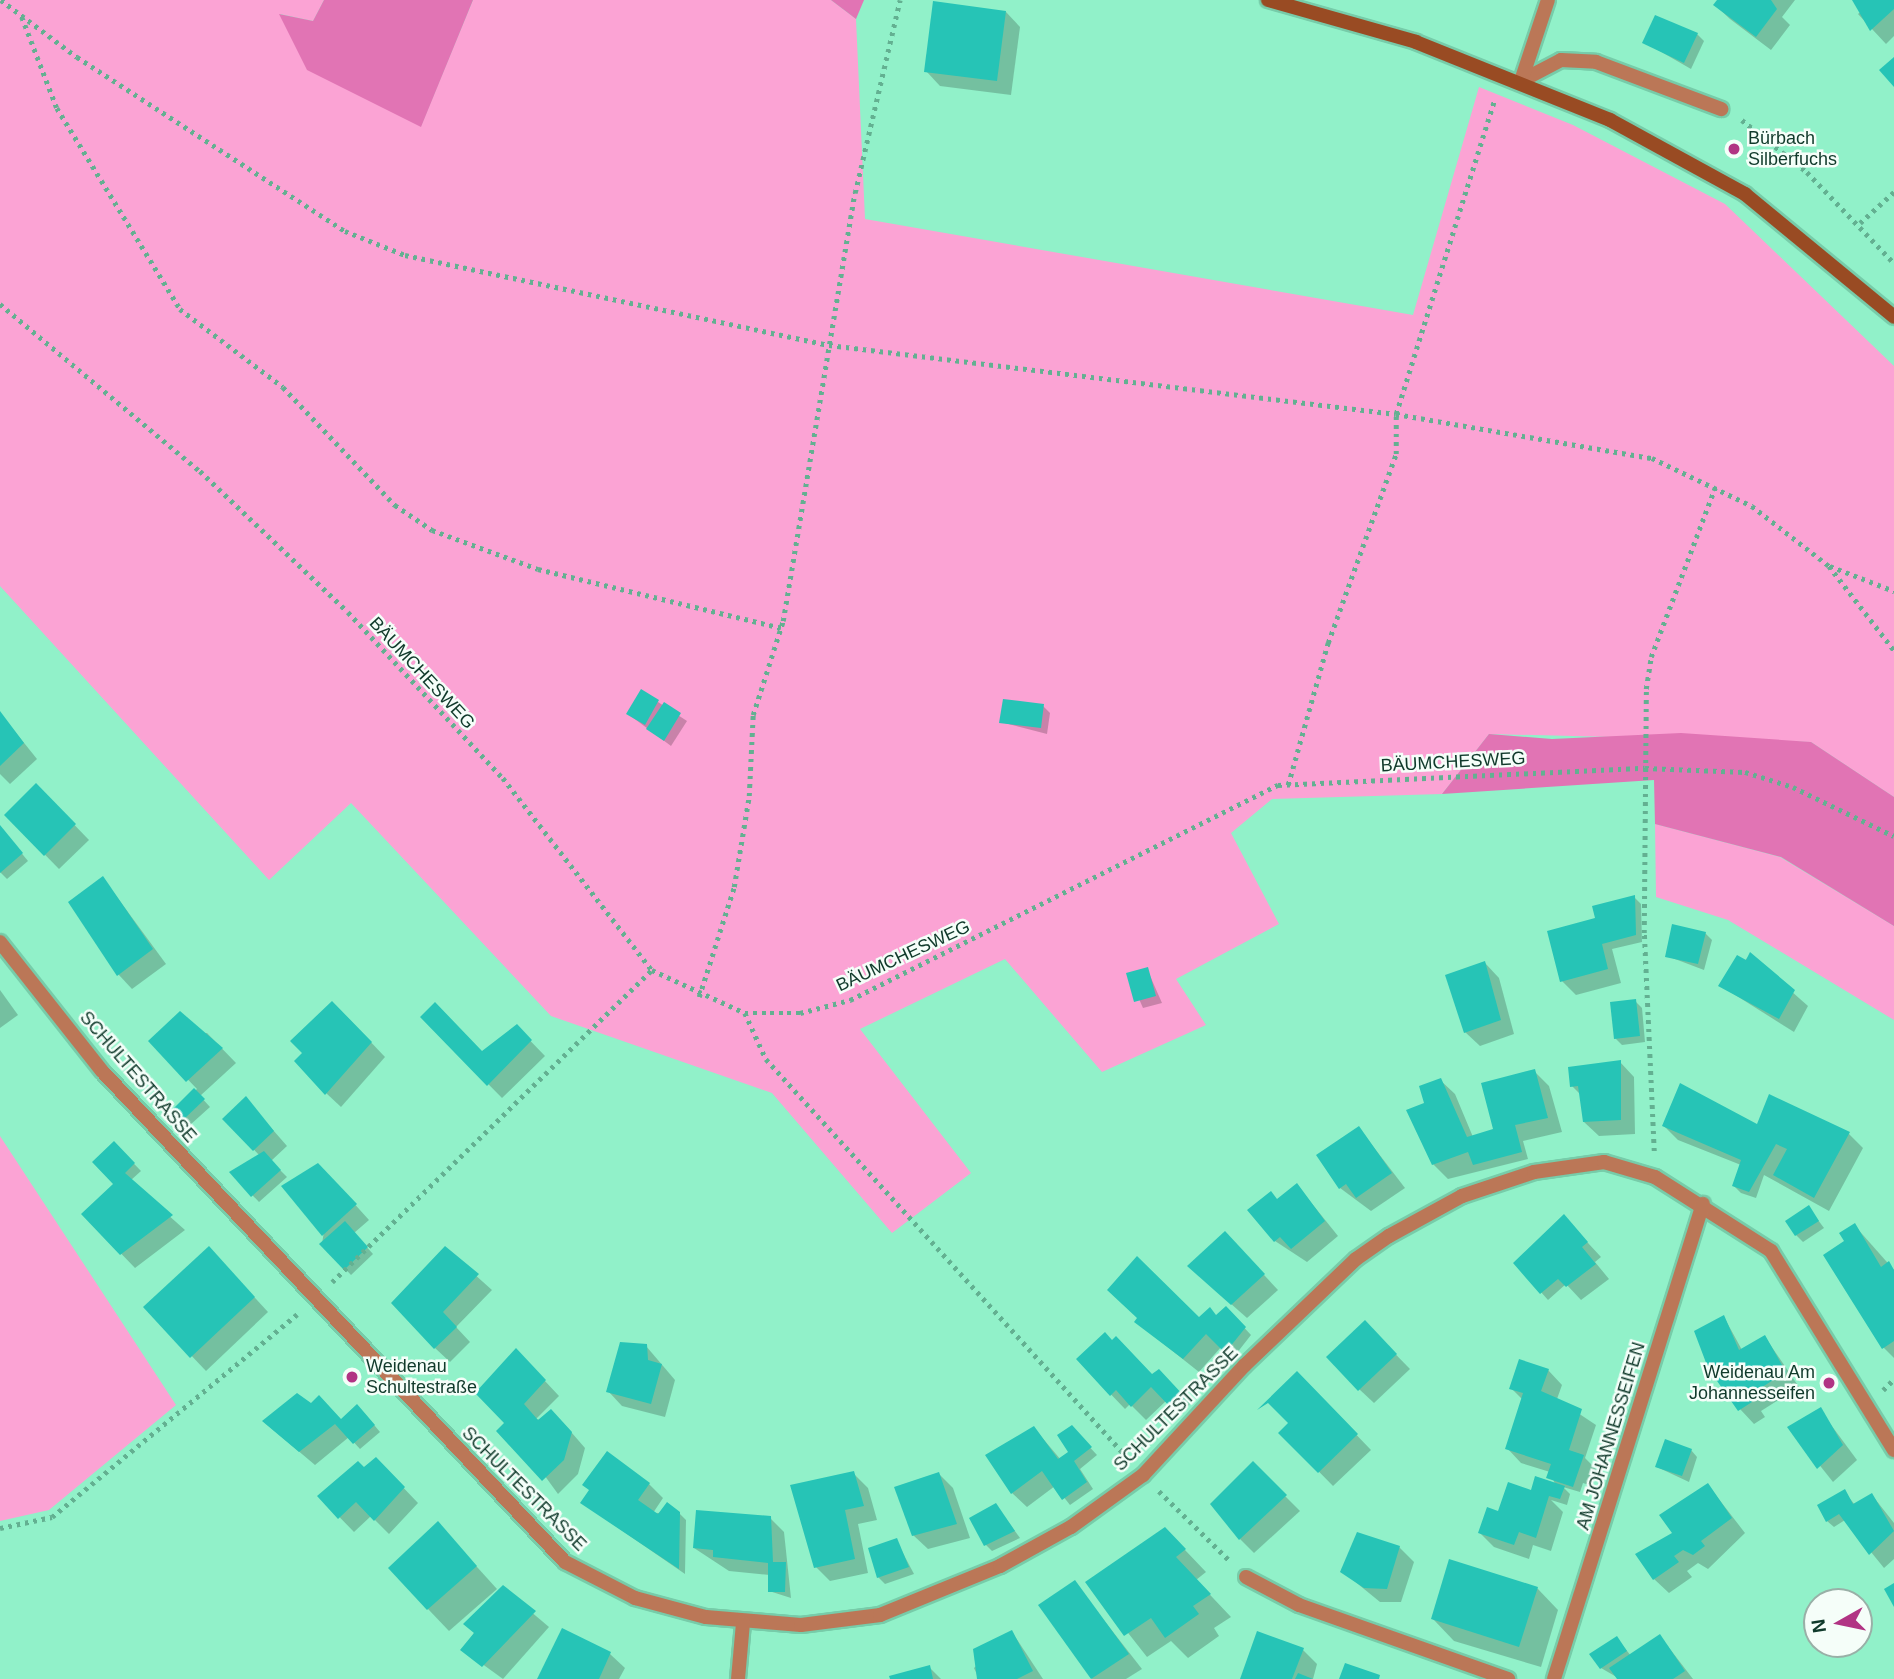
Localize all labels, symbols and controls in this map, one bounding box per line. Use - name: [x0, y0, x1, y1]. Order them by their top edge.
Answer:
- place label: Bürbach Silberfuchs: [1748, 128, 1837, 170]
- marker: Bürbach Silberfuchs: [1726, 141, 1742, 157]
- street label: BÄUMCHESWEG: [365, 613, 479, 733]
- street label: BÄUMCHESWEG: [1380, 747, 1526, 777]
- street label: BÄUMCHESWEG: [833, 916, 973, 996]
- street label: SCHULTESTRASSE: [75, 1007, 201, 1147]
- street label: AM JOHANNESSEIFEN: [1572, 1340, 1650, 1532]
- street label: SCHULTESTRASSE: [1109, 1342, 1243, 1476]
- place label: Weidenau Schultestraße: [366, 1356, 477, 1398]
- place label: Weidenau Am Johannesseifen: [1689, 1362, 1815, 1404]
- marker: Weidenau Schultestraße: [344, 1369, 360, 1385]
- marker: Weidenau Am Johannesseifen: [1821, 1375, 1837, 1391]
- street label: SCHULTESTRASSE: [457, 1422, 591, 1556]
- north arrow: [1803, 1588, 1873, 1658]
- text: N: [1807, 1618, 1830, 1634]

